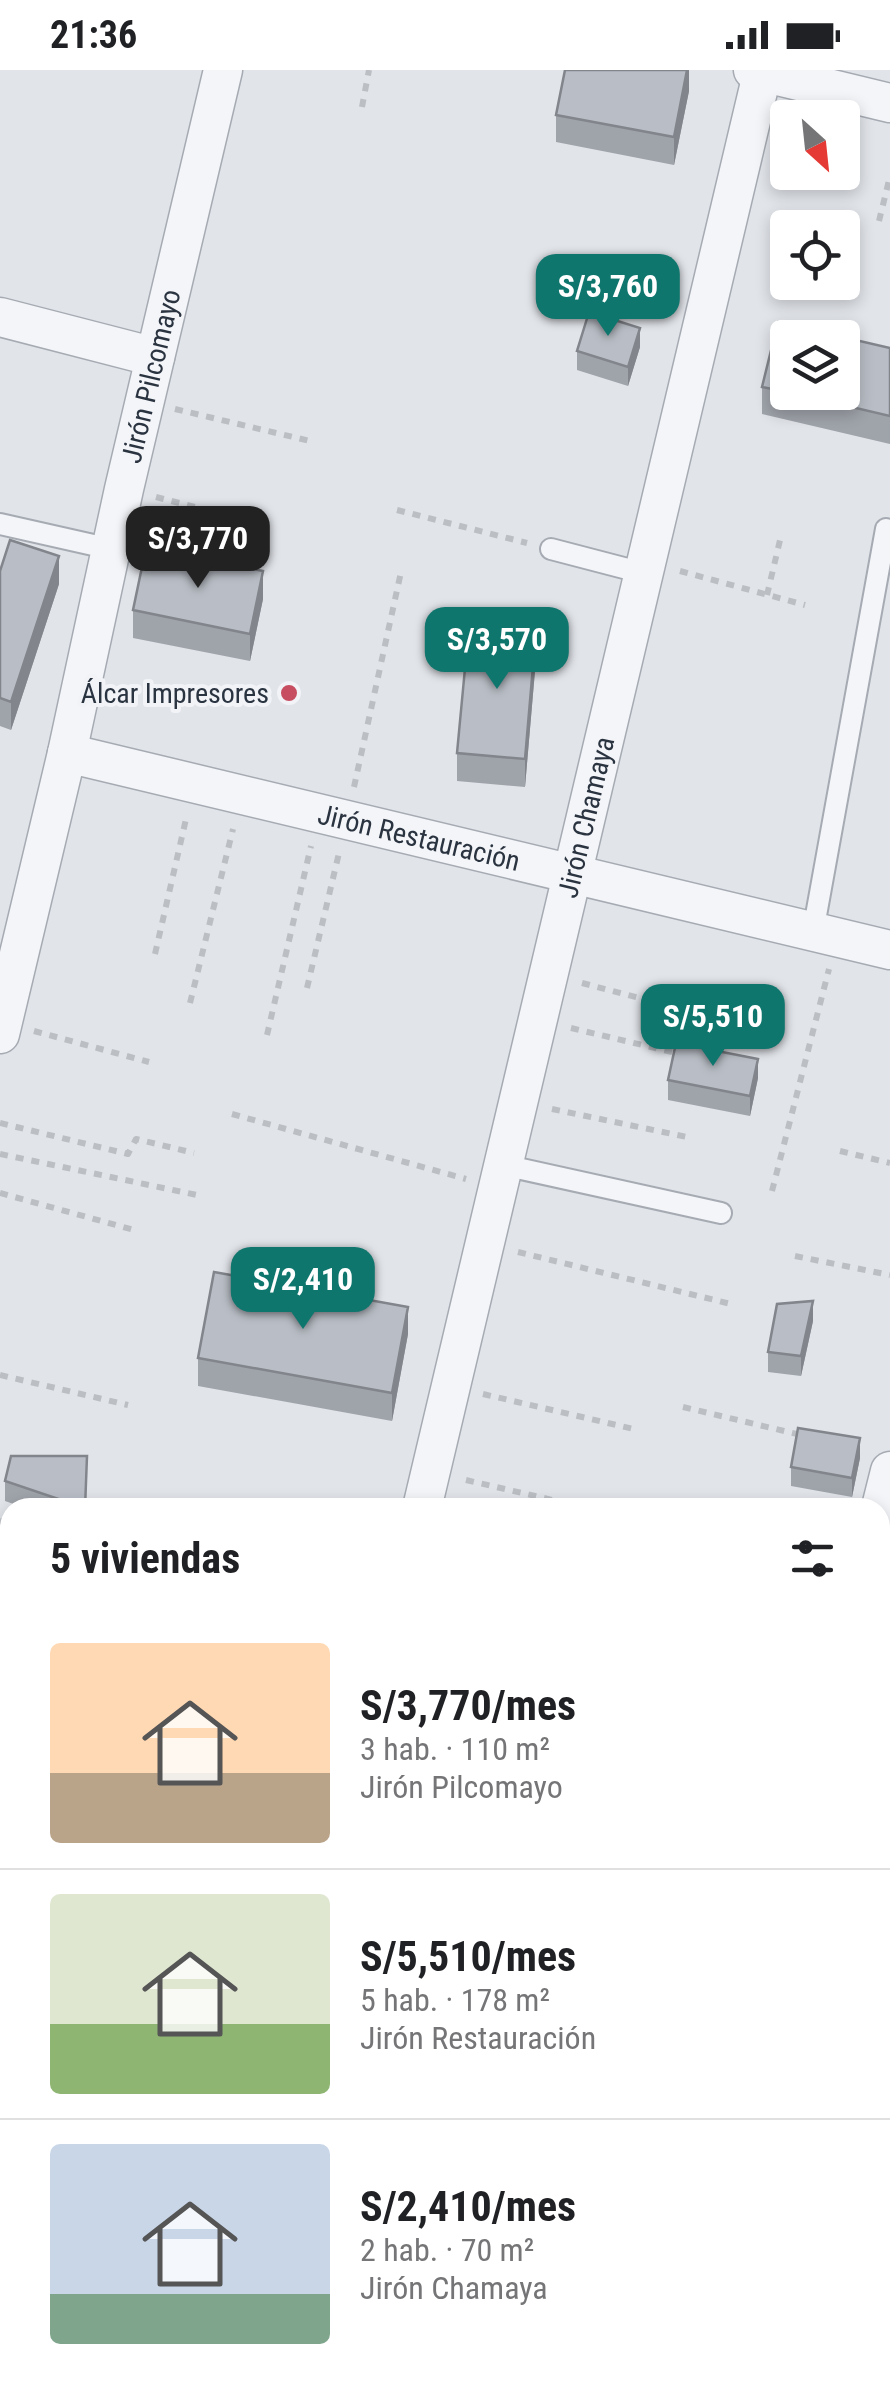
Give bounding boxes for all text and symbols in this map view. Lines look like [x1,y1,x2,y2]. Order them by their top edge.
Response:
text: 21:36 [50,13,137,57]
north arrow [770,100,860,190]
map controls [770,100,860,410]
button: locate [770,210,860,300]
pin: S/3,760 [516,254,700,339]
text: S/3,760 [558,267,658,305]
street label: Jirón Pilcomayo [115,286,188,466]
button: layers [770,320,860,410]
pin: S/3,770 [106,506,290,591]
text: S/3,770 [148,519,248,557]
pin: S/3,570 [405,607,589,692]
text: S/3,570 [447,620,547,658]
place label: Álcar Impresores [81,677,269,710]
marker: Álcar Impresores [278,682,300,704]
street label: Jirón Chamaya [551,734,621,901]
street label: Jirón Restauración [315,798,523,878]
pin: S/5,510 [621,984,805,1069]
text: S/5,510 [663,997,763,1035]
pin: S/2,410 [211,1247,395,1332]
text: S/2,410 [253,1260,353,1298]
icon: filters [785,1531,840,1586]
text: 5 viviendas [50,1534,240,1583]
text: S/3,770/mes [360,1681,576,1730]
icon: home [130,1683,250,1803]
text: 3 hab. · 110 m² [360,1730,550,1768]
text: Jirón Pilcomayo [360,1768,563,1806]
text: S/5,510/mes [360,1932,576,1981]
icon: home [130,1934,250,2054]
text: 5 hab. · 178 m² [360,1981,550,2019]
text: Jirón Restauración [360,2019,596,2057]
text: S/2,410/mes [360,2182,576,2231]
icon: home [130,2184,250,2304]
text: 2 hab. · 70 m² [360,2231,534,2269]
text: Jirón Chamaya [360,2269,548,2307]

